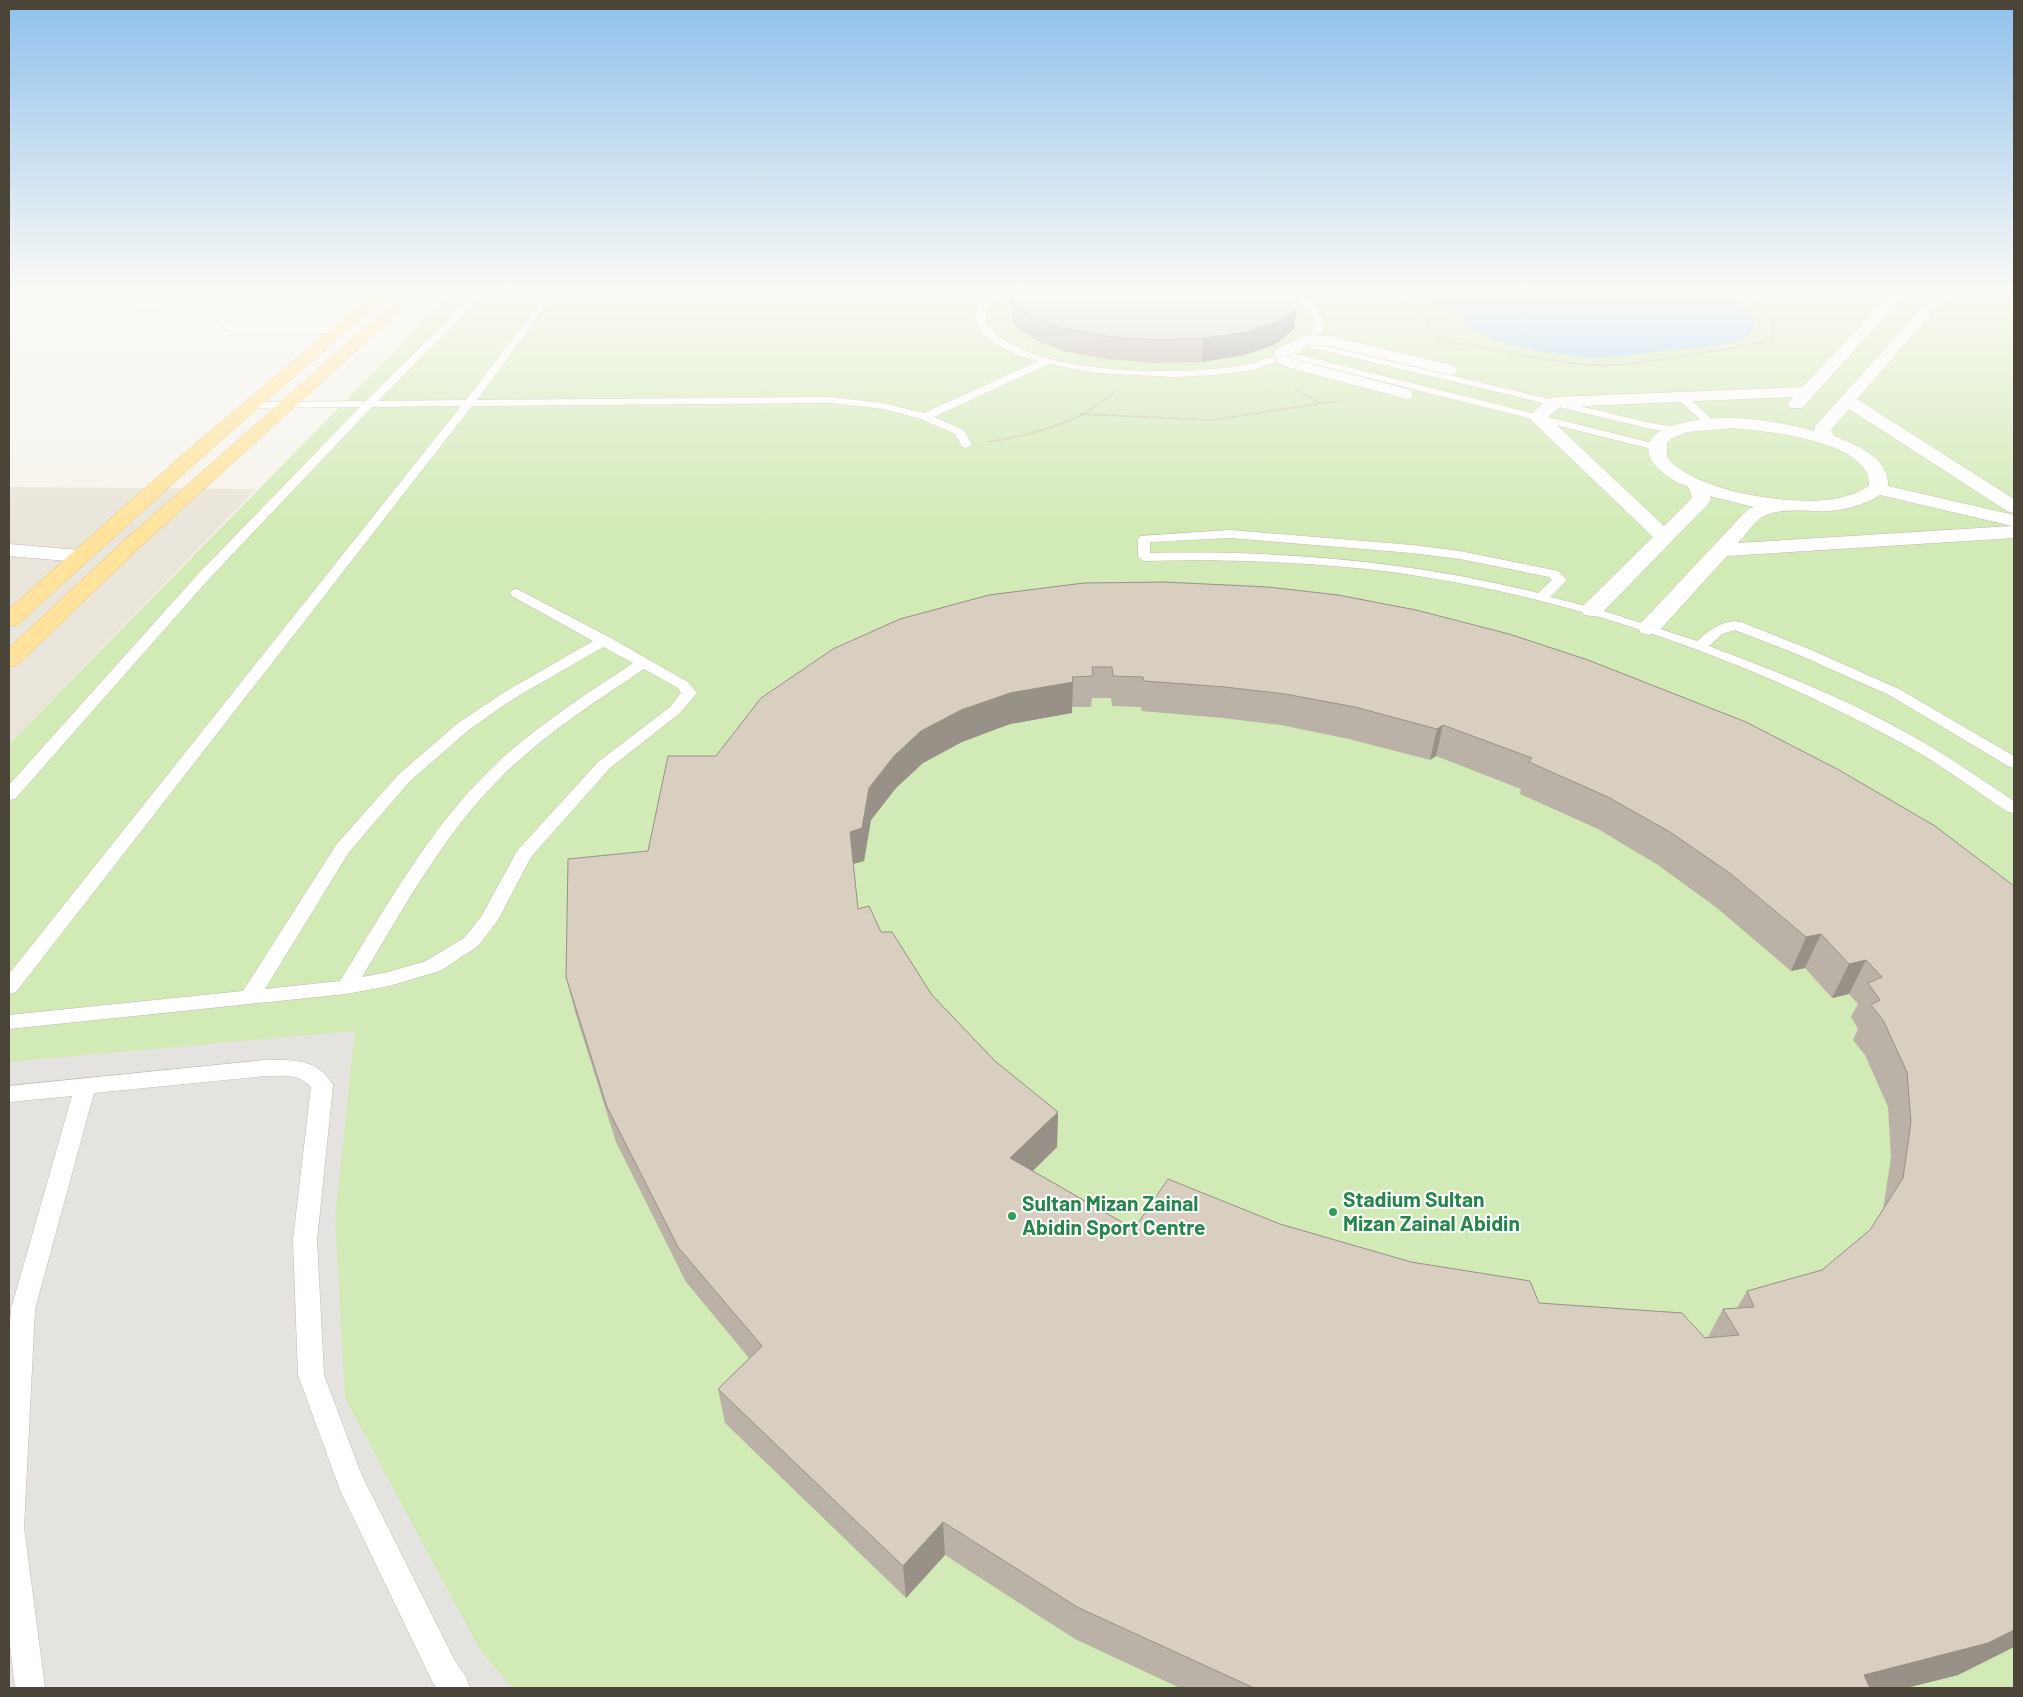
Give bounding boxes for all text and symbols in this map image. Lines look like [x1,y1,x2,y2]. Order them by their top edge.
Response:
place label: Stadium Sultan Mizan Zainal Abidin [1343,1186,1520,1235]
place label: Sultan Mizan Zainal Abidin Sport Centre [1022,1190,1206,1239]
marker: Stadium Sultan Mizan Zainal Abidin [1327,1206,1339,1218]
marker: Sultan Mizan Zainal Abidin Sport Centre [1006,1210,1018,1222]

